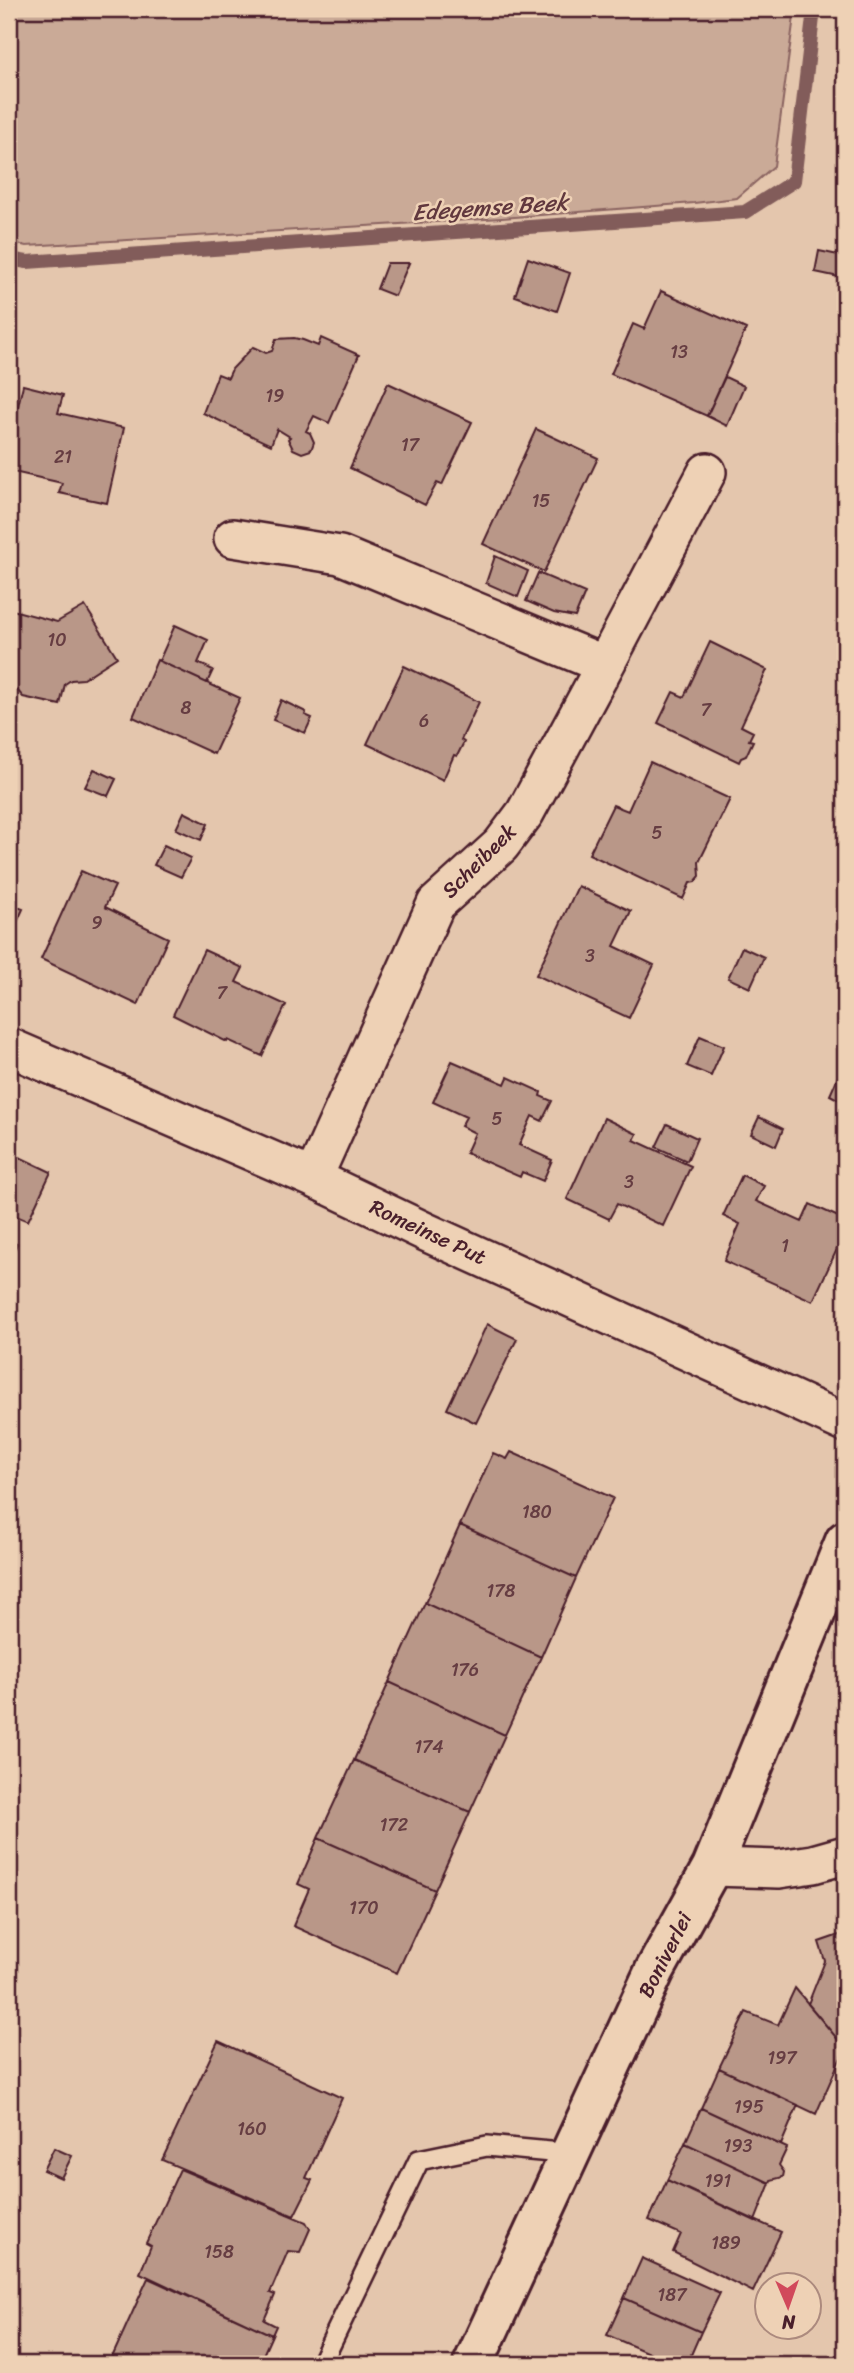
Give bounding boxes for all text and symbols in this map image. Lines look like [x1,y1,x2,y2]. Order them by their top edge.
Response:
water label: Edegemse Beek [411,181,572,233]
house number: 13 [670,336,688,368]
house number: 19 [266,380,284,412]
house number: 17 [401,429,421,461]
house number: 21 [54,441,72,473]
house number: 15 [532,485,550,517]
house number: 10 [47,624,67,656]
house number: 8 [181,692,192,724]
house number: 7 [701,694,713,726]
house number: 6 [419,705,429,737]
street label: Scheibeek [432,814,526,908]
house number: 5 [652,817,663,849]
house number: 9 [91,907,103,939]
house number: 3 [585,940,595,972]
house number: 7 [217,977,229,1009]
house number: 5 [492,1103,503,1135]
house number: 3 [624,1166,634,1198]
street label: Romeinse Put [363,1188,493,1276]
house number: 1 [781,1230,789,1262]
house number: 180 [522,1496,552,1528]
house number: 178 [487,1575,516,1607]
house number: 176 [451,1654,479,1686]
house number: 174 [414,1731,444,1763]
house number: 172 [380,1809,408,1841]
house number: 170 [349,1892,379,1924]
street label: Boniverlei [627,1904,703,2005]
house number: 197 [767,2042,798,2074]
house number: 195 [734,2091,764,2123]
house number: 160 [237,2113,267,2145]
house number: 193 [724,2130,752,2162]
house number: 191 [705,2165,732,2197]
house number: 189 [711,2227,741,2259]
house number: 158 [204,2236,234,2268]
north arrow [752,2272,822,2342]
house number: 187 [658,2279,688,2311]
text: N [781,2306,797,2339]

